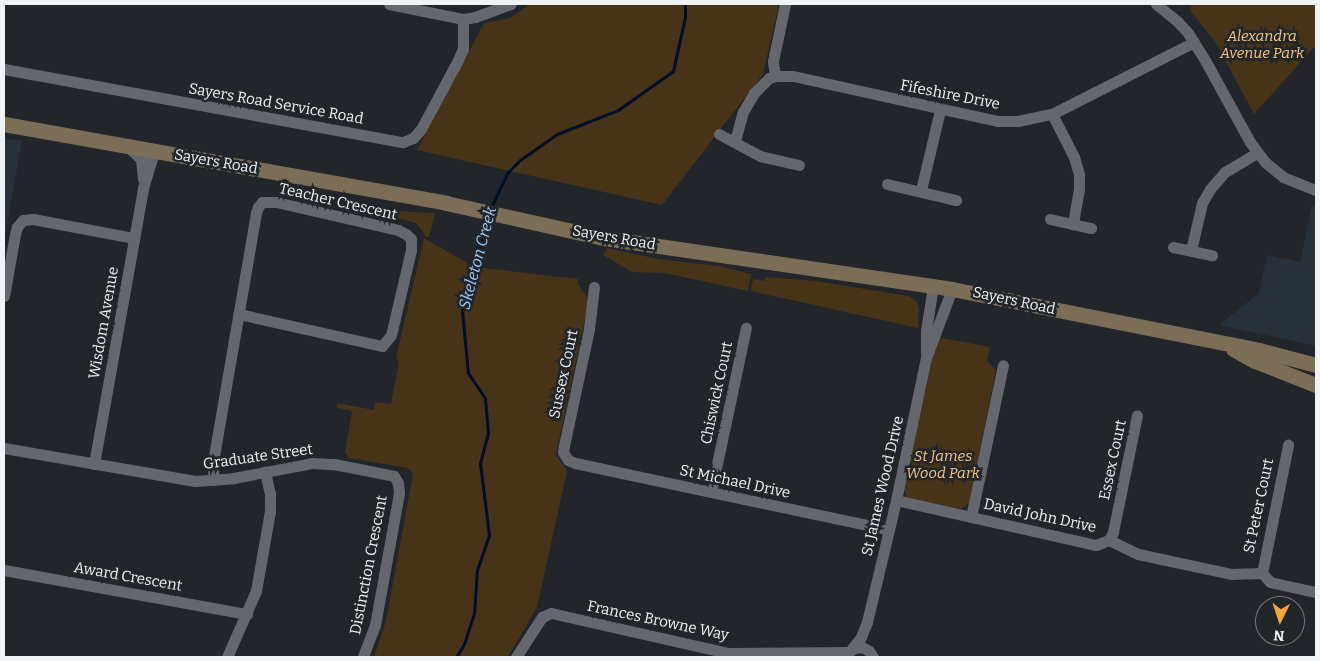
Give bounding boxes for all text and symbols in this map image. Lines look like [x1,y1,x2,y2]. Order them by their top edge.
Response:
park label: Alexandra Avenue Park [1220,27,1304,62]
street label: Fifeshire Drive [899,76,1001,114]
street label: Sayers Road Service Road [187,80,365,128]
street label: Sayers Road [173,146,259,178]
street label: Teacher Crescent [277,180,399,224]
water label: Skeleton Creek [455,205,501,311]
street label: Sayers Road [571,222,657,254]
street label: Wisdom Avenue [85,265,123,381]
street label: Sayers Road [971,283,1057,319]
street label: Sussex Court [546,328,582,420]
street label: Chiswick Court [697,340,737,446]
street label: St James Wood Drive [858,414,908,558]
street label: Essex Court [1096,418,1130,502]
street label: Graduate Street [202,440,314,474]
park label: St James Wood Park [906,447,980,482]
street label: St Peter Court [1240,457,1278,555]
street label: St Michael Drive [678,462,792,502]
street label: Distinction Crescent [347,494,391,636]
street label: David John Drive [982,495,1098,537]
street label: Award Crescent [73,559,183,595]
north arrow [1255,596,1305,646]
street label: Frances Browne Way [586,597,730,645]
text: N [1273,627,1285,644]

